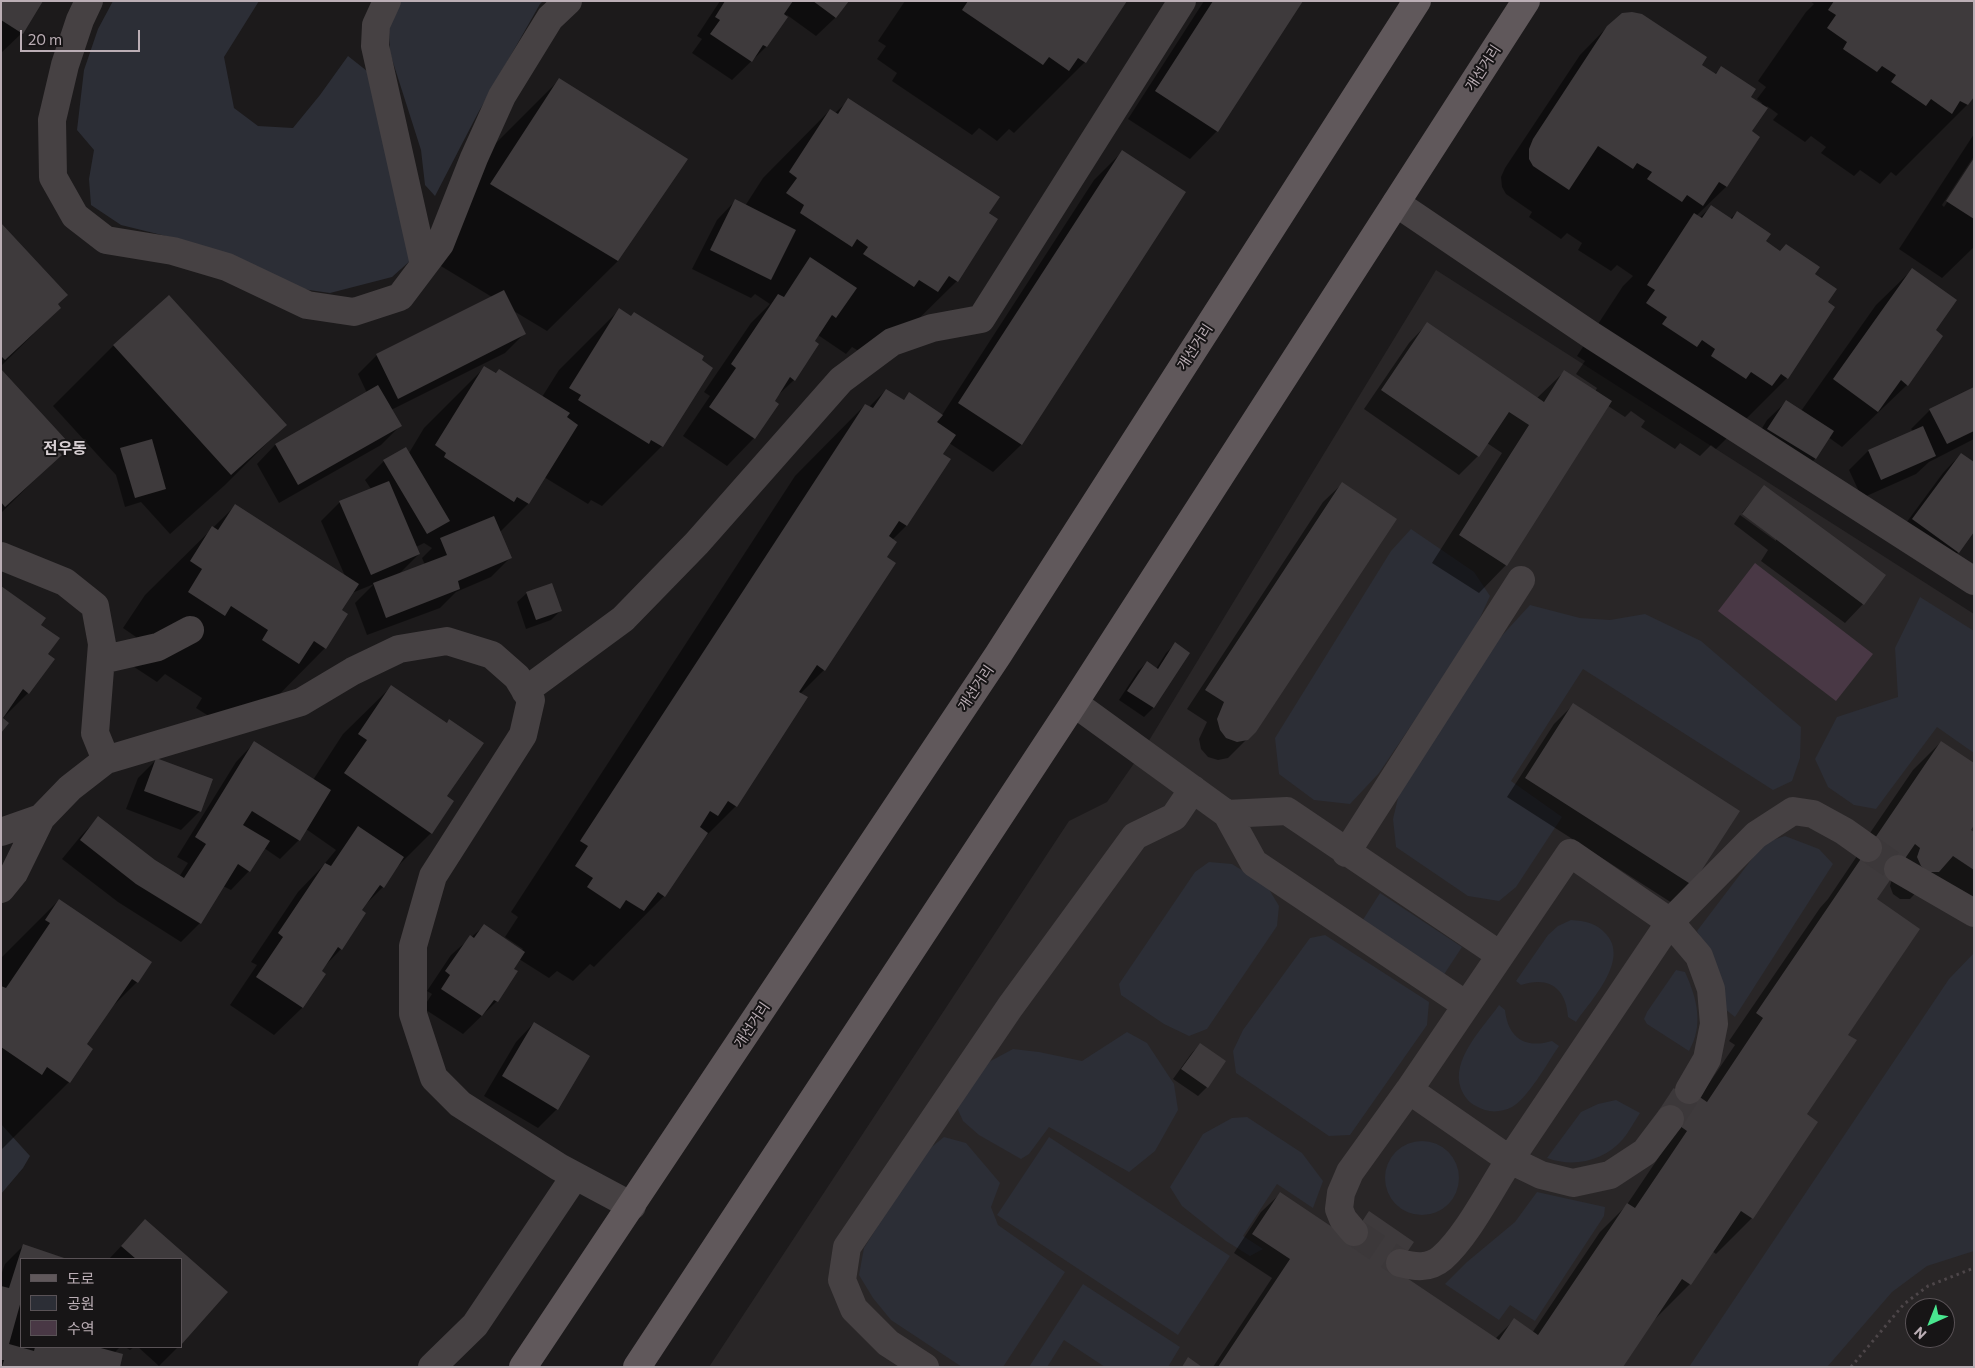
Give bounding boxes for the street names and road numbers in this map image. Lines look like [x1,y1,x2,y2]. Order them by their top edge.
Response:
street label: 개선거리 [1462,42,1504,94]
street label: 개선거리 [1174,321,1216,373]
street label: 개선거리 [955,662,997,714]
street label: 개선거리 [731,999,773,1051]

